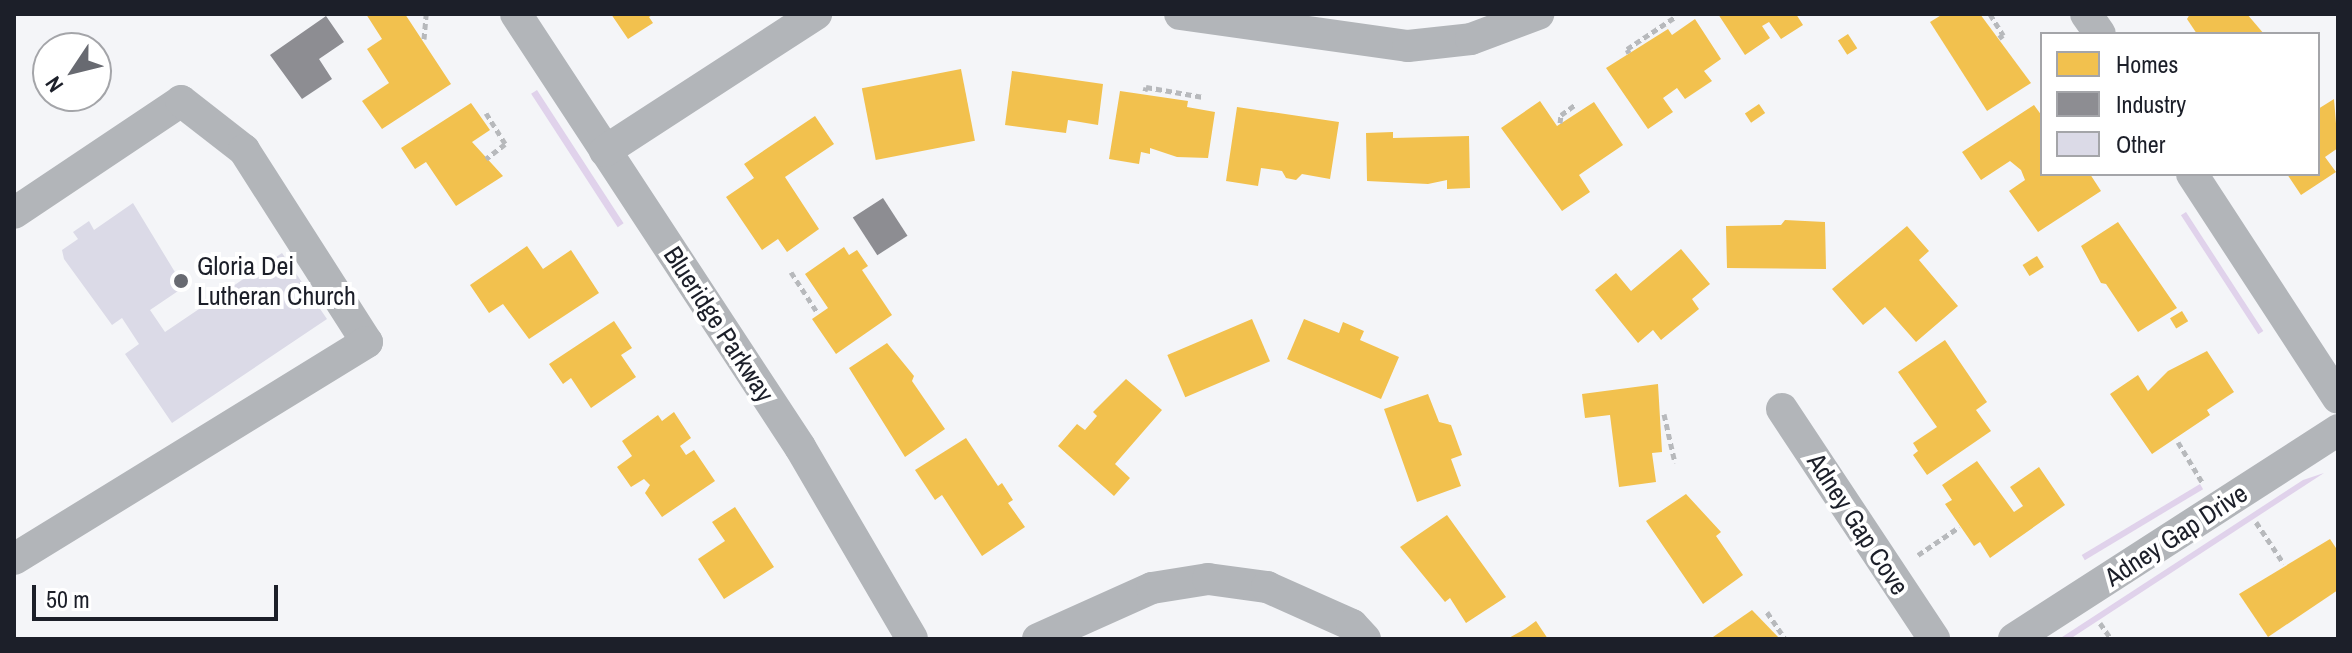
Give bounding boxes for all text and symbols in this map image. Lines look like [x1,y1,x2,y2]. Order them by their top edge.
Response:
north arrow [32,32,112,112]
legend [2040,32,2320,176]
text: Homes [2116,48,2178,80]
text: N [38,71,70,99]
text: Industry [2116,88,2186,120]
text: Other [2116,128,2165,160]
street label: Blueridge Parkway [657,240,781,408]
place label: Gloria Dei Lutheran Church [197,250,356,312]
marker: Gloria Dei Lutheran Church [172,272,190,290]
street label: Adney Gap Cove [1801,447,1915,601]
street label: Adney Gap Drive [2099,477,2253,593]
scale bar [36,569,282,619]
text: 50 m [46,583,90,615]

